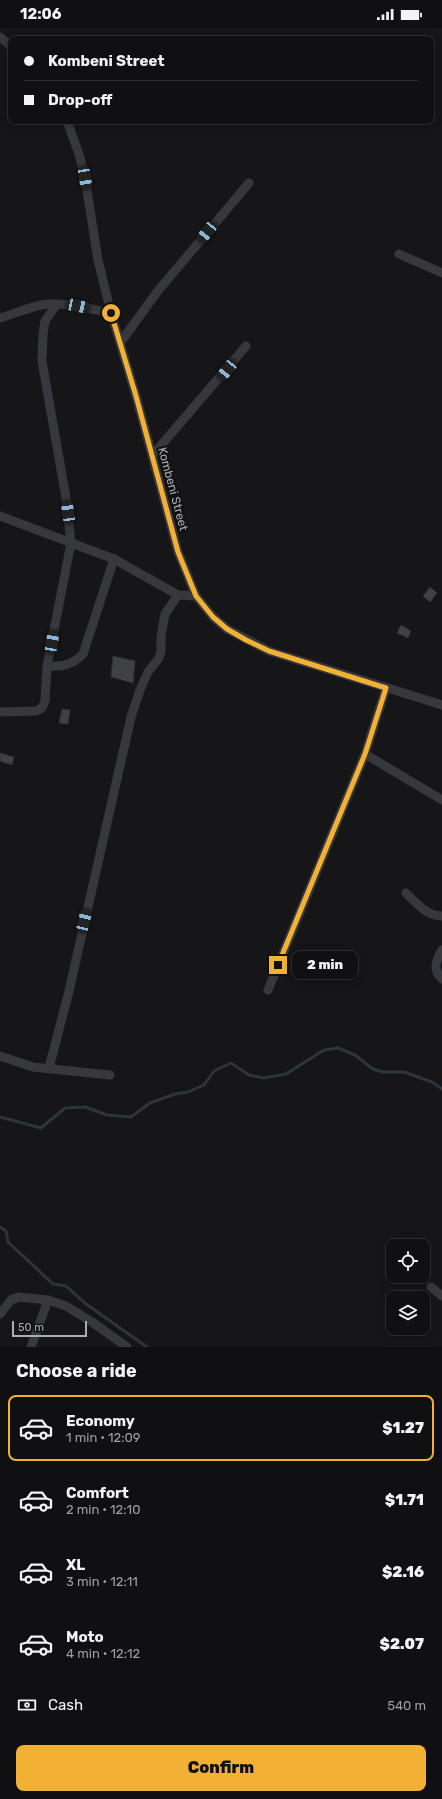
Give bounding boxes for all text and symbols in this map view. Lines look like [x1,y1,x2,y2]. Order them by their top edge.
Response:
text: 12:06 [20,5,62,23]
text: Kombeni Street [48,52,164,70]
text: Drop-off [48,91,112,109]
car [77,165,93,191]
car [195,219,219,245]
car [65,298,91,314]
route start [102,304,120,322]
car [215,357,239,383]
street label: Kombeni Street [155,446,191,533]
car [60,499,76,525]
car [44,629,60,655]
car [75,908,93,934]
callout: 2 min [292,951,358,979]
route end [269,956,287,974]
text: 2 min [307,957,343,972]
map controls [386,1239,430,1335]
button: locate [386,1239,430,1283]
button: layers [386,1291,430,1335]
scale bar [12,1319,87,1338]
text: 50 m [18,1321,44,1334]
text: Choose a ride [16,1360,137,1382]
icon: car [18,1410,54,1446]
text: Economy [66,1412,135,1430]
text: $1.27 [382,1419,424,1437]
text: 1 min · 12:09 [66,1430,140,1445]
icon: car [18,1482,54,1518]
text: Comfort [66,1484,129,1502]
text: $1.71 [385,1491,424,1509]
text: 2 min · 12:10 [66,1502,140,1517]
icon: car [18,1554,54,1590]
text: XL [66,1556,85,1574]
text: $2.16 [382,1563,424,1581]
text: 3 min · 12:11 [66,1574,138,1589]
icon: car [18,1626,54,1662]
text: Moto [66,1628,104,1646]
text: $2.07 [380,1635,424,1653]
text: 4 min · 12:12 [66,1646,140,1661]
icon: cash [16,1694,38,1716]
text: Cash [48,1696,83,1714]
text: 540 m [387,1698,426,1713]
button: Confirm [16,1745,426,1791]

